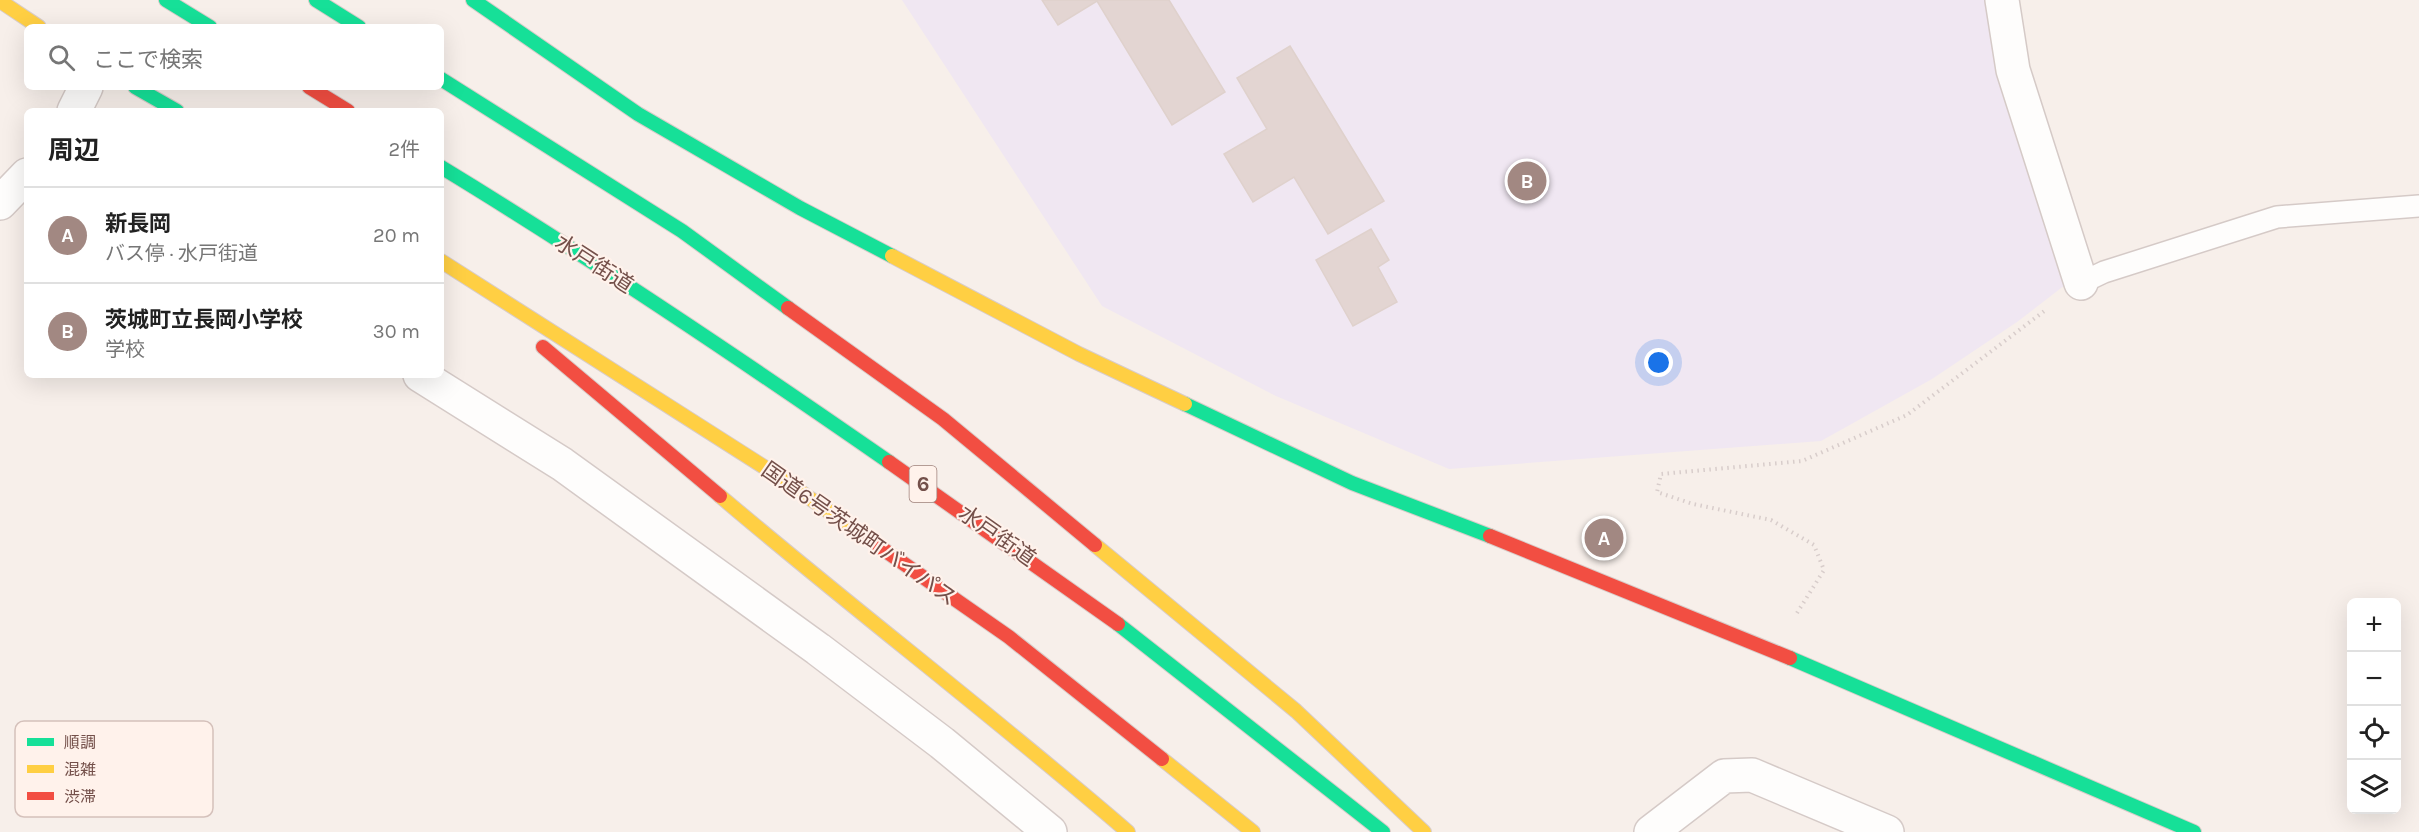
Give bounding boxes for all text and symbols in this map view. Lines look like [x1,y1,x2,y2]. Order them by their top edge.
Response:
search box [24,24,444,90]
icon: search [45,41,78,74]
text: ここで検索 [93,47,203,73]
text: 周辺 [48,135,100,166]
text: 2件 [388,138,420,161]
pin: B [1508,158,1546,204]
text: 新長岡 [105,211,171,237]
text: A [61,224,74,247]
text: 20 m [373,224,420,247]
street label: 水戸街道 [550,229,638,299]
text: バス停 · 水戸街道 [105,242,258,265]
text: 茨城町立長岡小学校 [105,307,303,333]
text: B [61,320,74,343]
text: 30 m [373,320,420,343]
text: 学校 [105,338,145,361]
your location [1644,348,1673,377]
street label: 国道6号茨城町バイパス [756,457,962,611]
road number: 6 [910,466,936,502]
street label: 水戸街道 [953,500,1041,572]
pin: A [1584,516,1624,560]
map controls [2347,598,2401,814]
button: + [2347,598,2401,652]
button: − [2347,652,2401,706]
button: locate [2347,706,2401,760]
legend [15,721,213,817]
text: 順調 [64,733,96,752]
text: 混雑 [64,760,96,779]
button: layers [2347,760,2401,814]
text: 渋滞 [64,787,96,806]

